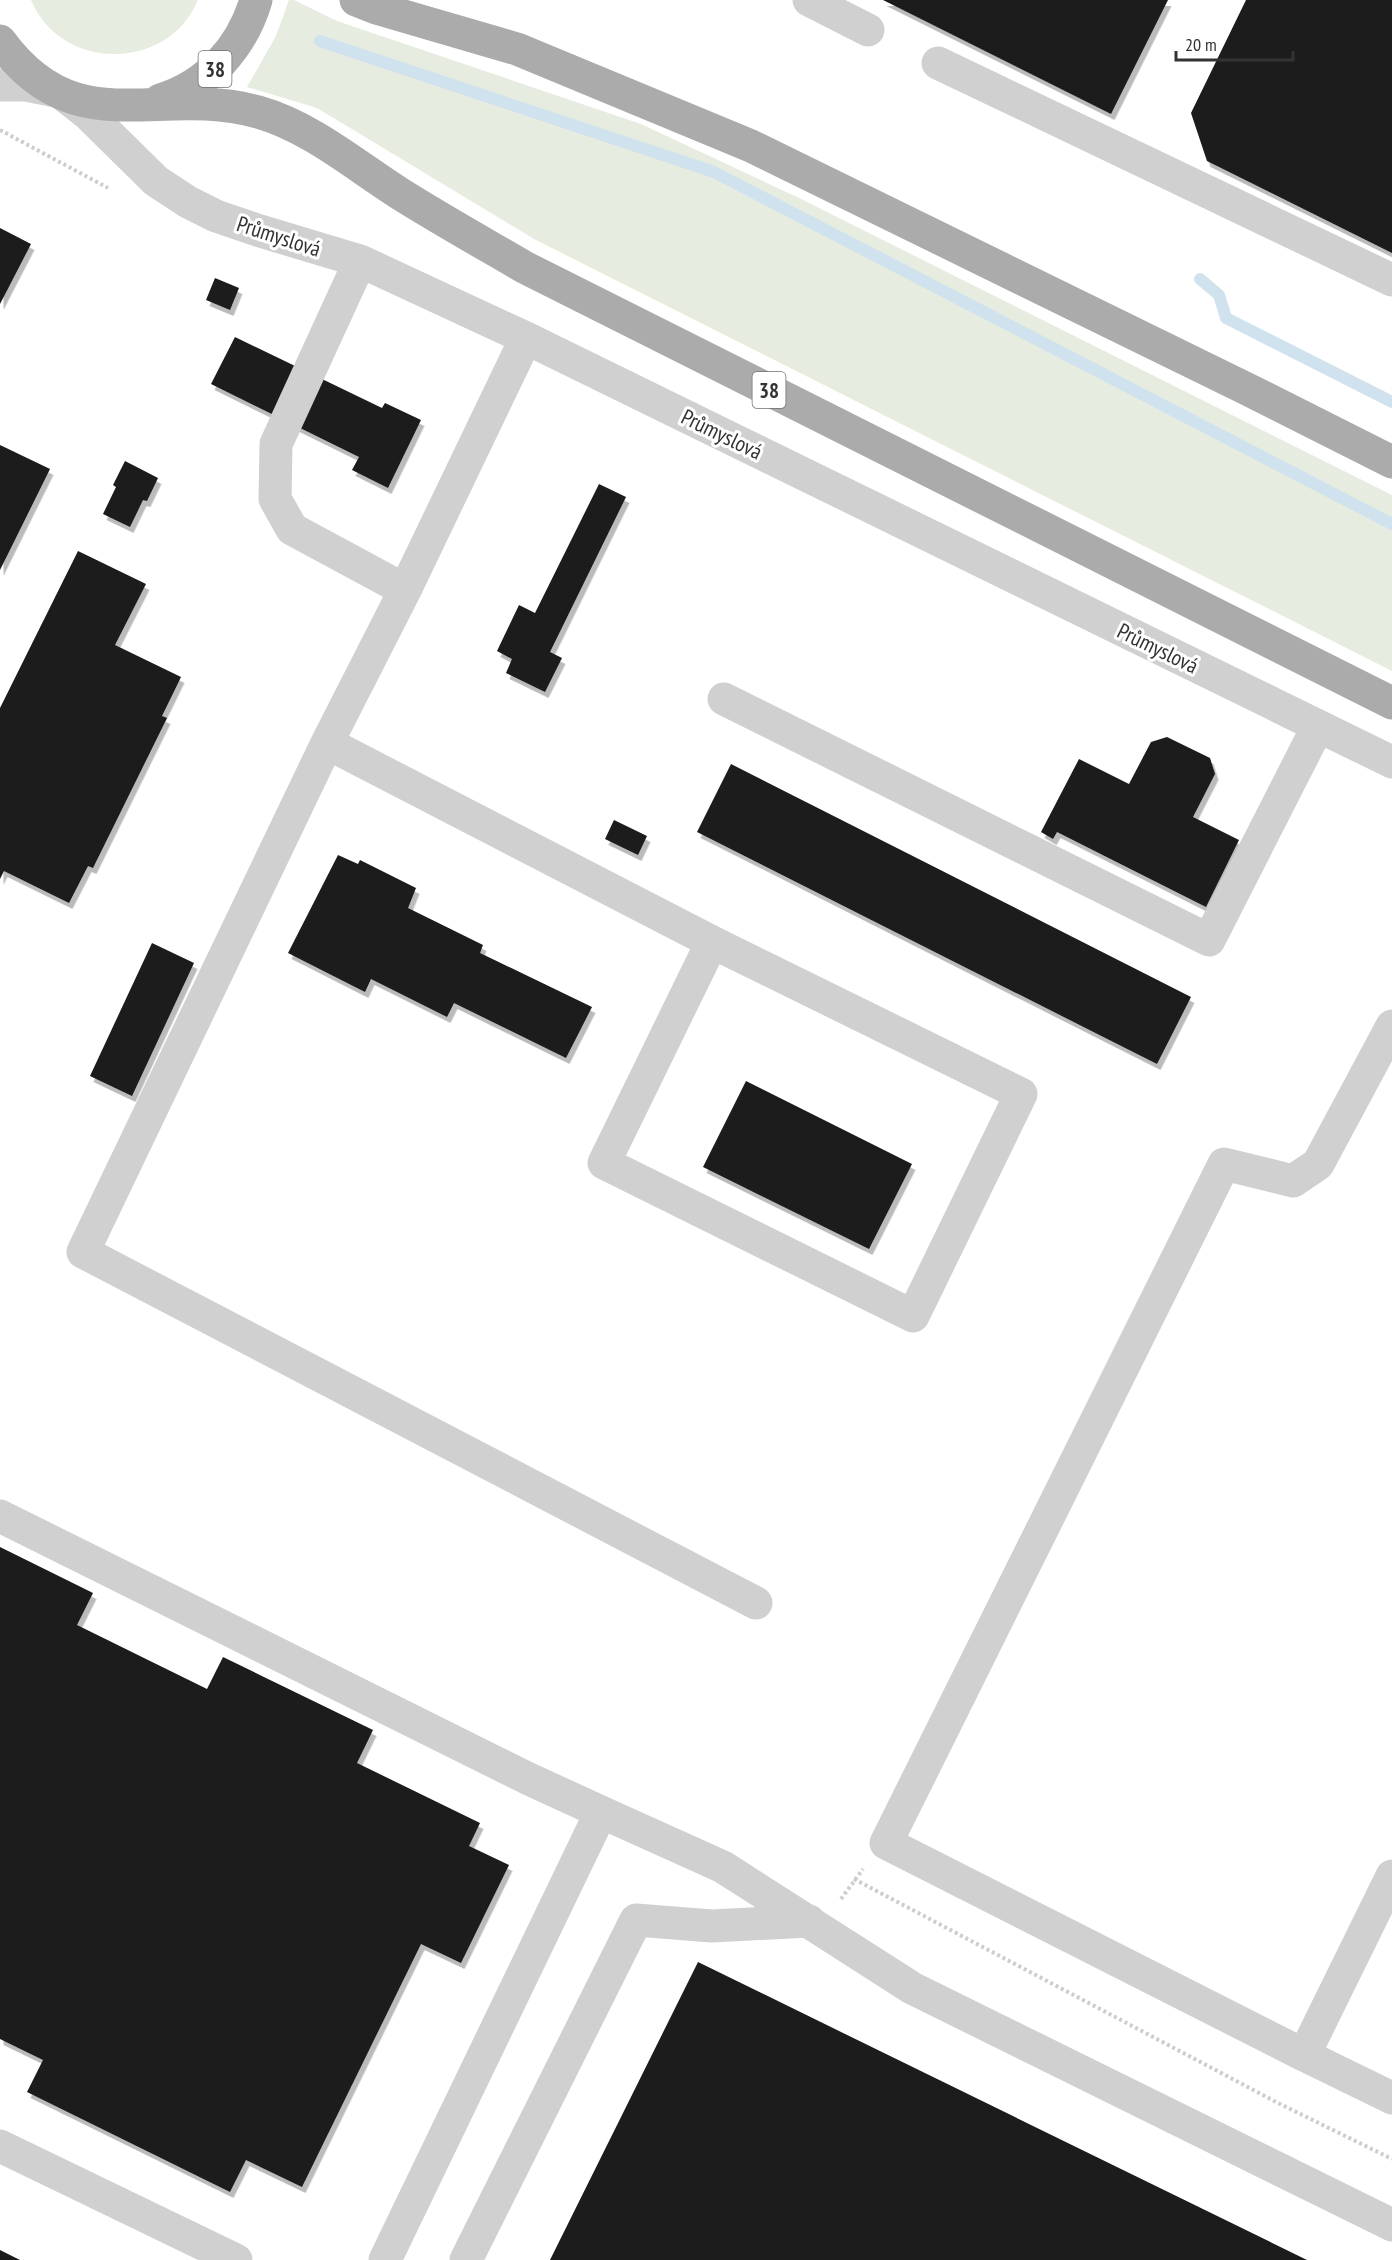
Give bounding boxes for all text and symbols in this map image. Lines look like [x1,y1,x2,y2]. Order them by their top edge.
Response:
scale bar [1176,24,1293,62]
text: 20 m [1185,33,1217,56]
road number: 38 [198,51,232,87]
street label: Průmyslová [233,209,325,263]
road number: 38 [752,372,786,408]
street label: Průmyslová [677,402,767,466]
street label: Průmyslová [1113,616,1203,680]

